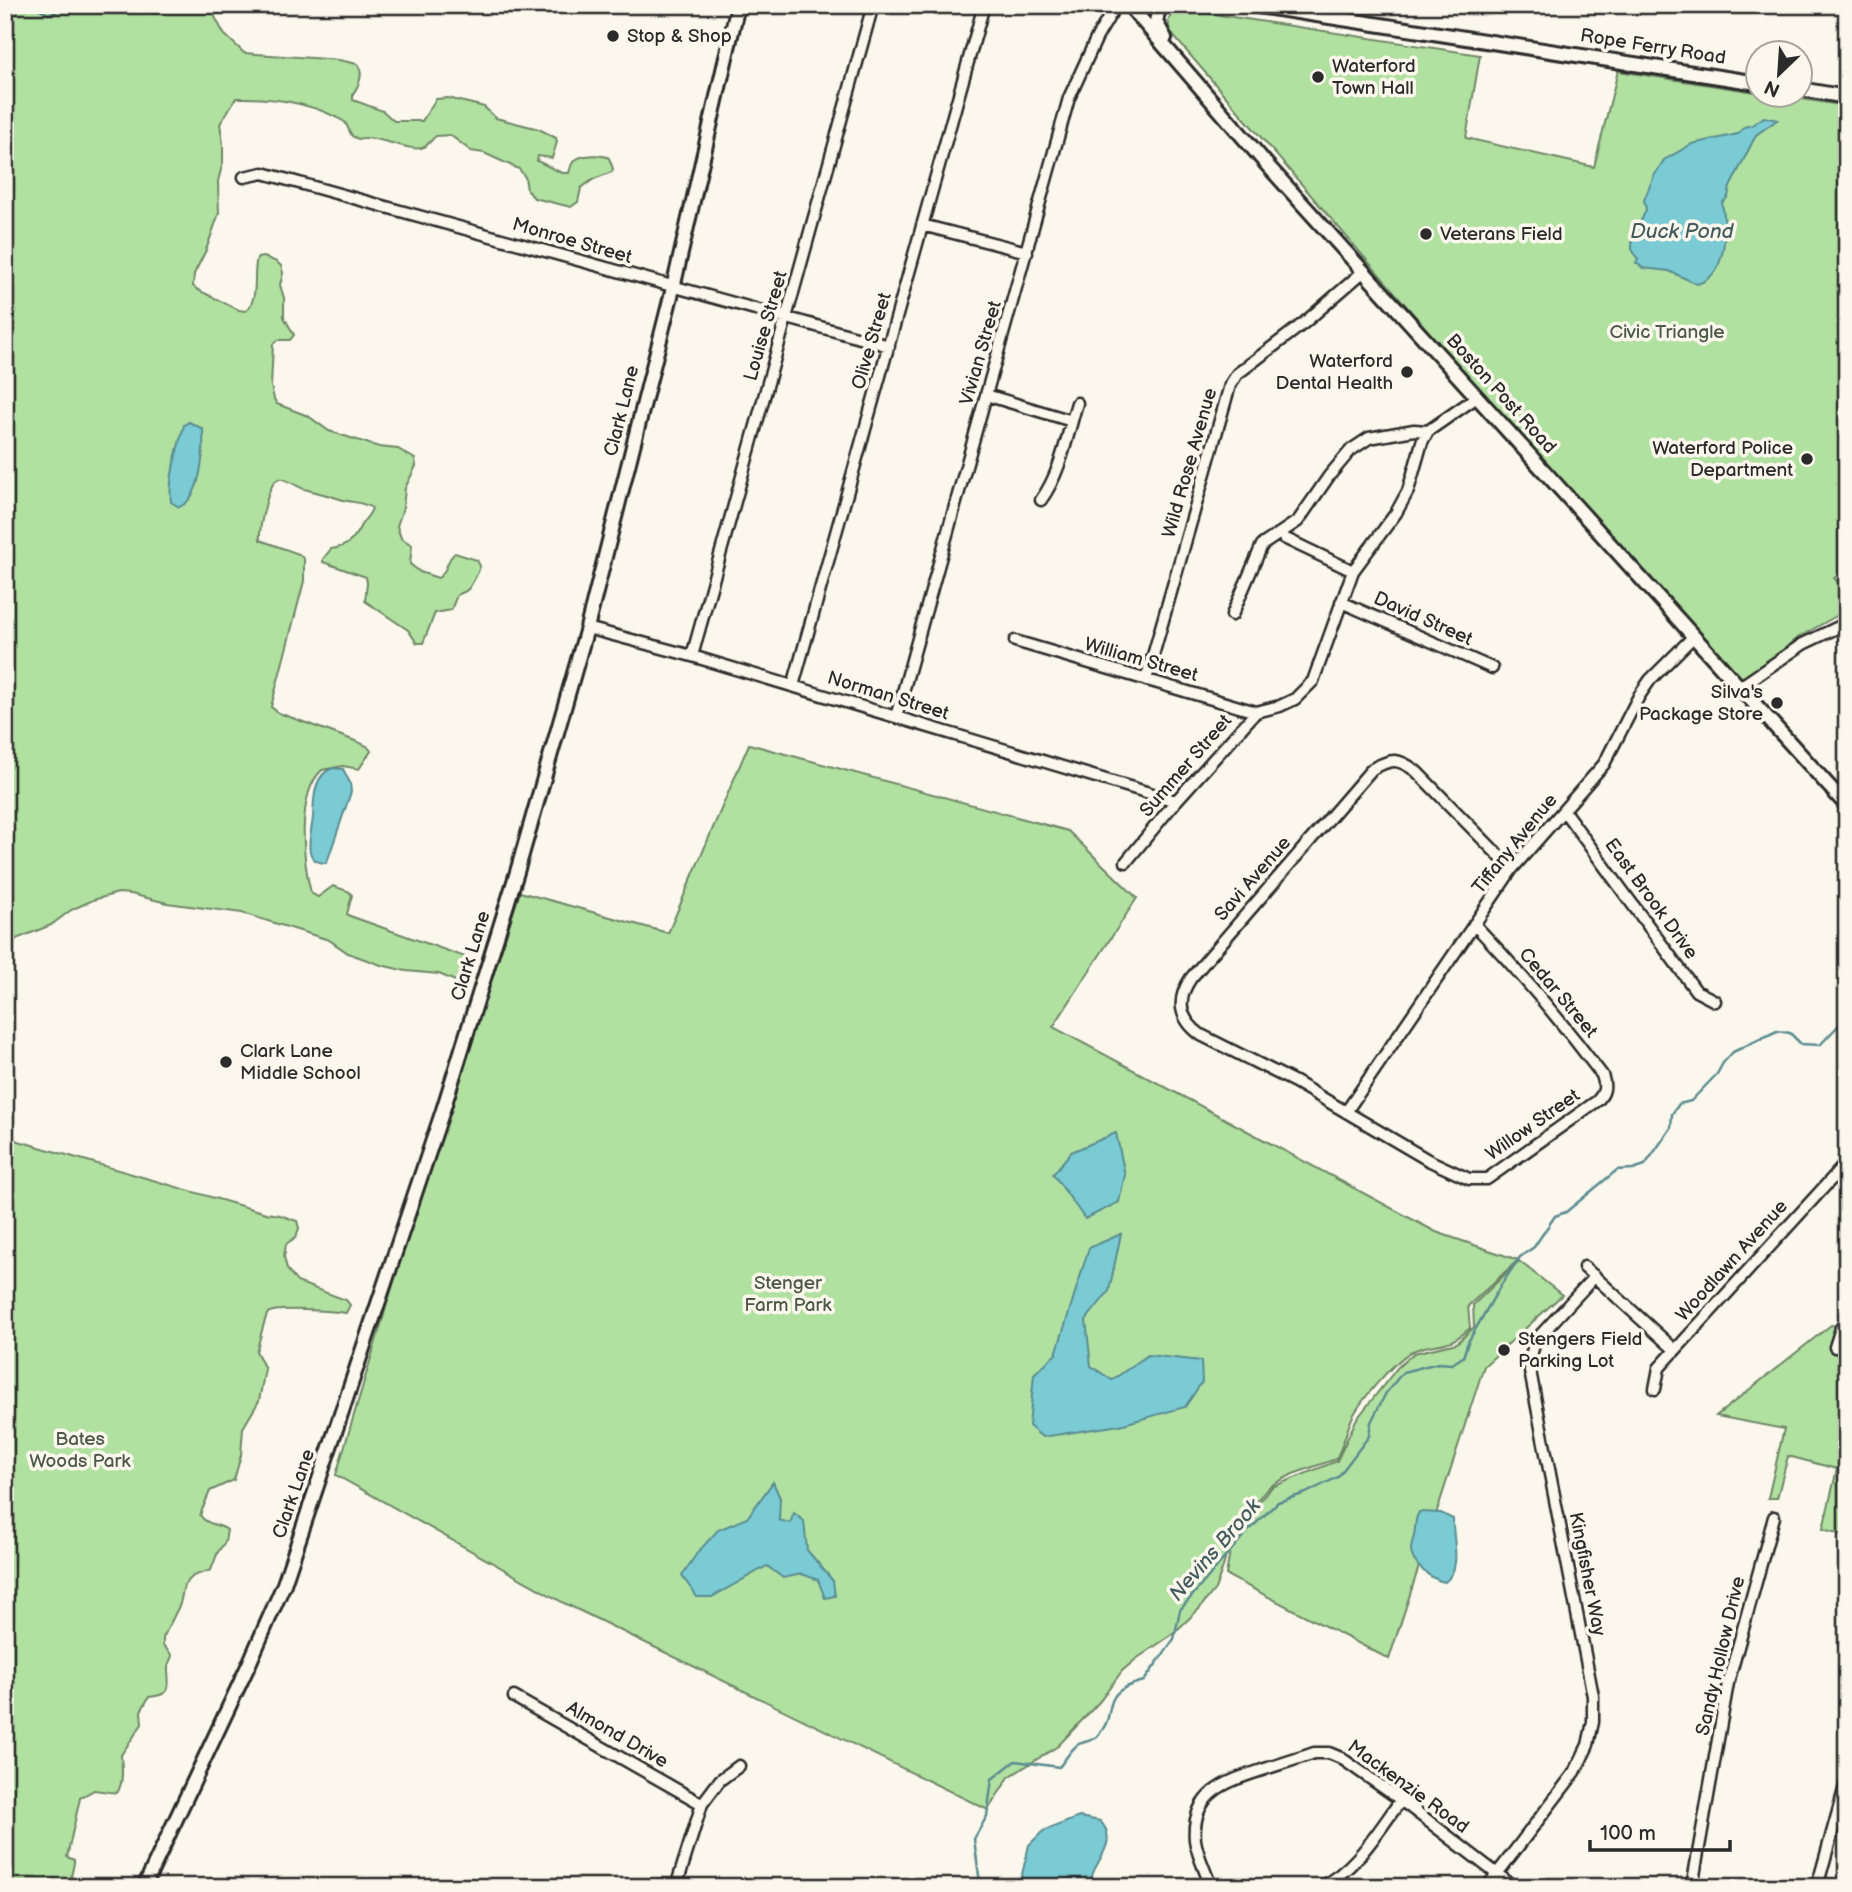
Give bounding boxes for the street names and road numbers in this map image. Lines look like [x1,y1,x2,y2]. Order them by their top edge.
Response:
street label: Rope Ferry Road [1579,24,1727,70]
street label: Monroe Street [510,213,635,269]
street label: Louise Street [739,268,793,384]
street label: Olive Street [847,290,897,392]
street label: Vivian Street [955,298,1007,408]
street label: Boston Post Road [1441,329,1561,459]
street label: Clark Lane [600,363,644,459]
street label: Wild Rose Avenue [1158,385,1222,541]
street label: David Street [1370,587,1476,651]
street label: William Street [1082,633,1201,687]
street label: Norman Street [824,667,952,725]
street label: Summer Street [1135,710,1237,822]
street label: Tiffany Avenue [1468,789,1562,899]
street label: Savi Avenue [1210,832,1296,926]
street label: East Brook Drive [1599,834,1703,964]
street label: Clark Lane [446,908,496,1004]
street label: Cedar Street [1514,943,1602,1043]
street label: Willow Street [1482,1084,1585,1166]
street label: Woodlawn Avenue [1671,1195,1793,1327]
street label: Clark Lane [268,1446,320,1542]
street label: Kingfisher Way [1564,1510,1610,1638]
street label: Sandy Hollow Drive [1692,1574,1750,1738]
street label: Almond Drive [562,1697,672,1773]
street label: Mackenzie Road [1343,1735,1473,1839]

